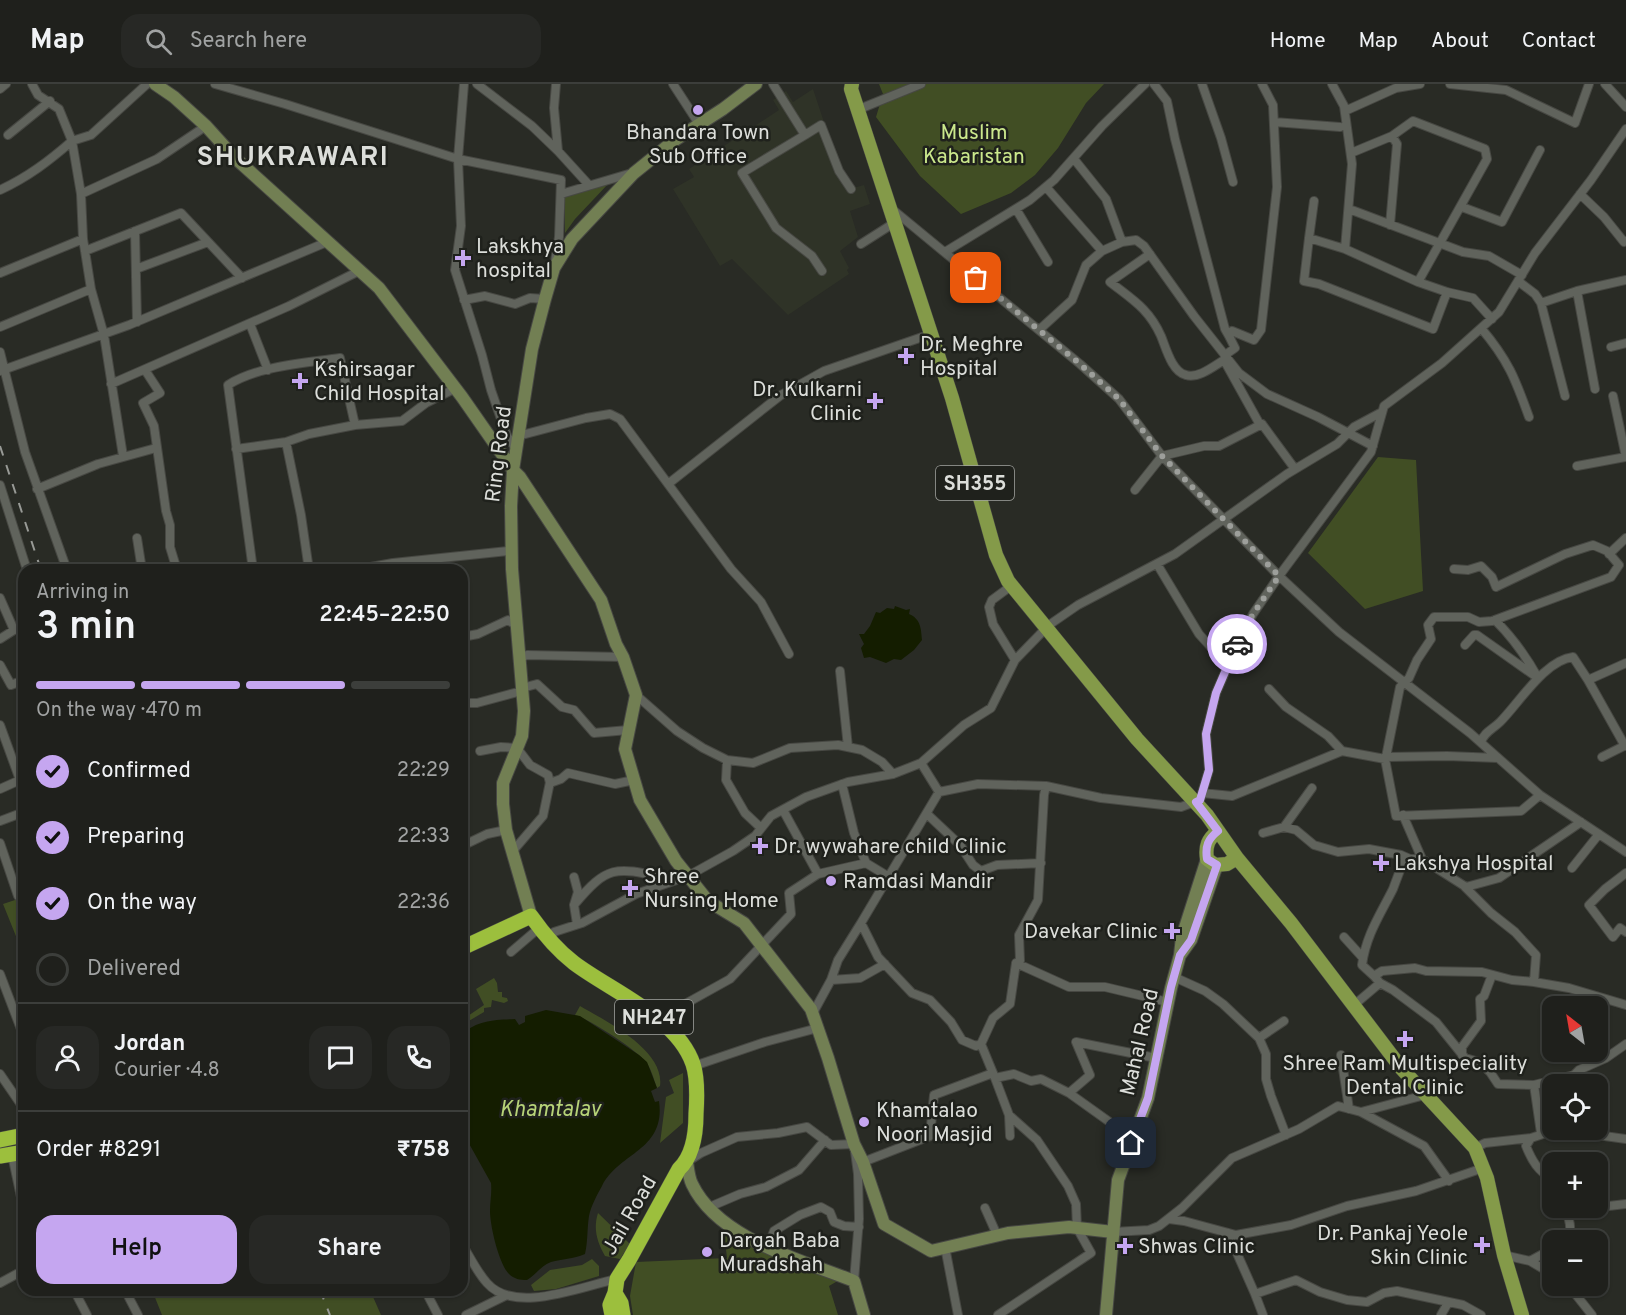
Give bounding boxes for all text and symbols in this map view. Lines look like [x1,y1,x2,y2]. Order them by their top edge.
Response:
search box [121,14,541,68]
text: Map [30,23,85,59]
icon: search [142,25,175,58]
text: Search here [190,28,307,55]
text: Home [1270,28,1326,55]
text: Map [1359,28,1398,55]
text: About [1431,28,1489,55]
text: Contact [1522,28,1596,55]
marker: Bhandara Town Sub Office [691,103,705,117]
place label: Bhandara Town Sub Office [626,120,770,171]
park label: Muslim Kabaristan [923,120,1025,171]
district label: SHUKRAWARI [197,141,389,175]
place label: Lakskhya hospital [476,234,564,285]
marker: Lakskhya hospital [454,249,472,267]
pin [950,252,1001,303]
icon: bag [959,261,992,294]
place label: Dr. Meghre Hospital [920,332,1023,383]
marker: Dr. Meghre Hospital [897,347,915,365]
place label: Kshirsagar Child Hospital [314,357,445,408]
marker: Kshirsagar Child Hospital [291,372,309,390]
place label: Dr. Kulkarni Clinic [752,377,862,428]
marker: Dr. Kulkarni Clinic [866,392,884,410]
street label: Ring Road [480,404,519,504]
road number: SH355 [936,466,1014,500]
text: Arriving in [36,580,129,606]
text: 22:45–22:50 [319,602,450,629]
text: 3 min [36,604,136,653]
courier [1207,614,1267,674]
icon: car [1221,628,1254,661]
text: On the way · 470 m [36,698,202,724]
icon: check [36,755,69,788]
text: Confirmed [87,758,191,785]
text: 22:29 [397,758,450,784]
icon: check [36,821,69,854]
text: Preparing [87,824,185,851]
text: 22:33 [397,824,450,850]
place label: Dr. wywahare child Clinic [774,834,1007,861]
marker: Dr. wywahare child Clinic [751,837,769,855]
place label: Lakshya Hospital [1394,851,1553,878]
marker: Lakshya Hospital [1372,854,1390,872]
place label: Shree Nursing Home [644,864,779,915]
place label: Ramdasi Mandir [843,869,994,896]
marker: Ramdasi Mandir [824,874,838,888]
marker: Shree Nursing Home [621,879,639,897]
icon: check [36,887,69,920]
text: On the way [87,890,197,917]
text: 22:36 [397,890,450,916]
place label: Davekar Clinic [1024,919,1158,946]
marker: Davekar Clinic [1163,922,1181,940]
text: Delivered [87,956,181,983]
street label: Mahal Road [1115,986,1166,1099]
north arrow [1542,996,1608,1062]
map controls [1542,996,1608,1296]
road number: NH247 [615,1000,693,1034]
button: person [36,1026,99,1089]
button: chat [309,1026,372,1089]
button: phone [387,1026,450,1089]
marker: Shree Ram Multispeciality Dental Clinic [1396,1030,1414,1048]
text: Jordan [114,1031,185,1058]
place label: Shree Ram Multispeciality Dental Clinic [1282,1051,1528,1102]
text: Courier · 4.8 [114,1058,220,1084]
button: locate [1542,1074,1608,1140]
water label: Khamtalav [499,1097,603,1124]
place label: Khamtalao Noori Masjid [876,1098,993,1149]
marker: Khamtalao Noori Masjid [857,1115,871,1129]
pin [1105,1117,1156,1168]
icon: home [1114,1126,1147,1159]
text: Order #8291 [36,1137,161,1164]
text: ₹758 [396,1137,450,1164]
button: + [1542,1152,1608,1218]
street label: Jail Road [597,1171,664,1260]
button: Help [36,1215,237,1284]
button: Share [249,1215,450,1284]
place label: Dr. Pankaj Yeole Skin Clinic [1317,1221,1468,1272]
place label: Dargah Baba Muradshah [719,1228,840,1279]
button: − [1542,1230,1608,1296]
place label: Shwas Clinic [1138,1234,1255,1261]
marker: Dr. Pankaj Yeole Skin Clinic [1473,1236,1491,1254]
marker: Shwas Clinic [1116,1237,1134,1255]
marker: Dargah Baba Muradshah [700,1245,714,1259]

